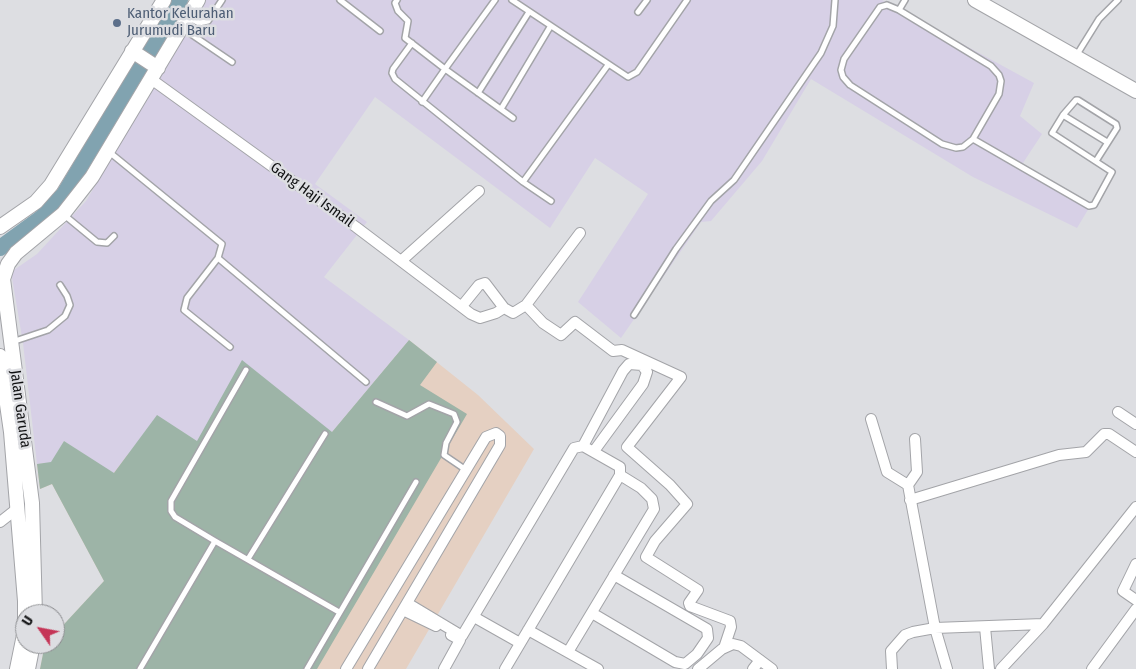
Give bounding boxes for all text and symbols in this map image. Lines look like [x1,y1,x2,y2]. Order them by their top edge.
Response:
place label: Kantor Kelurahan Jurumudi Baru [127,5,234,40]
marker: Kantor Kelurahan Jurumudi Baru [111,17,123,29]
street label: Gang Haji Ismail [267,159,357,231]
street label: Jalan Garuda [6,369,34,449]
north arrow [15,604,65,654]
text: U [18,613,37,629]

